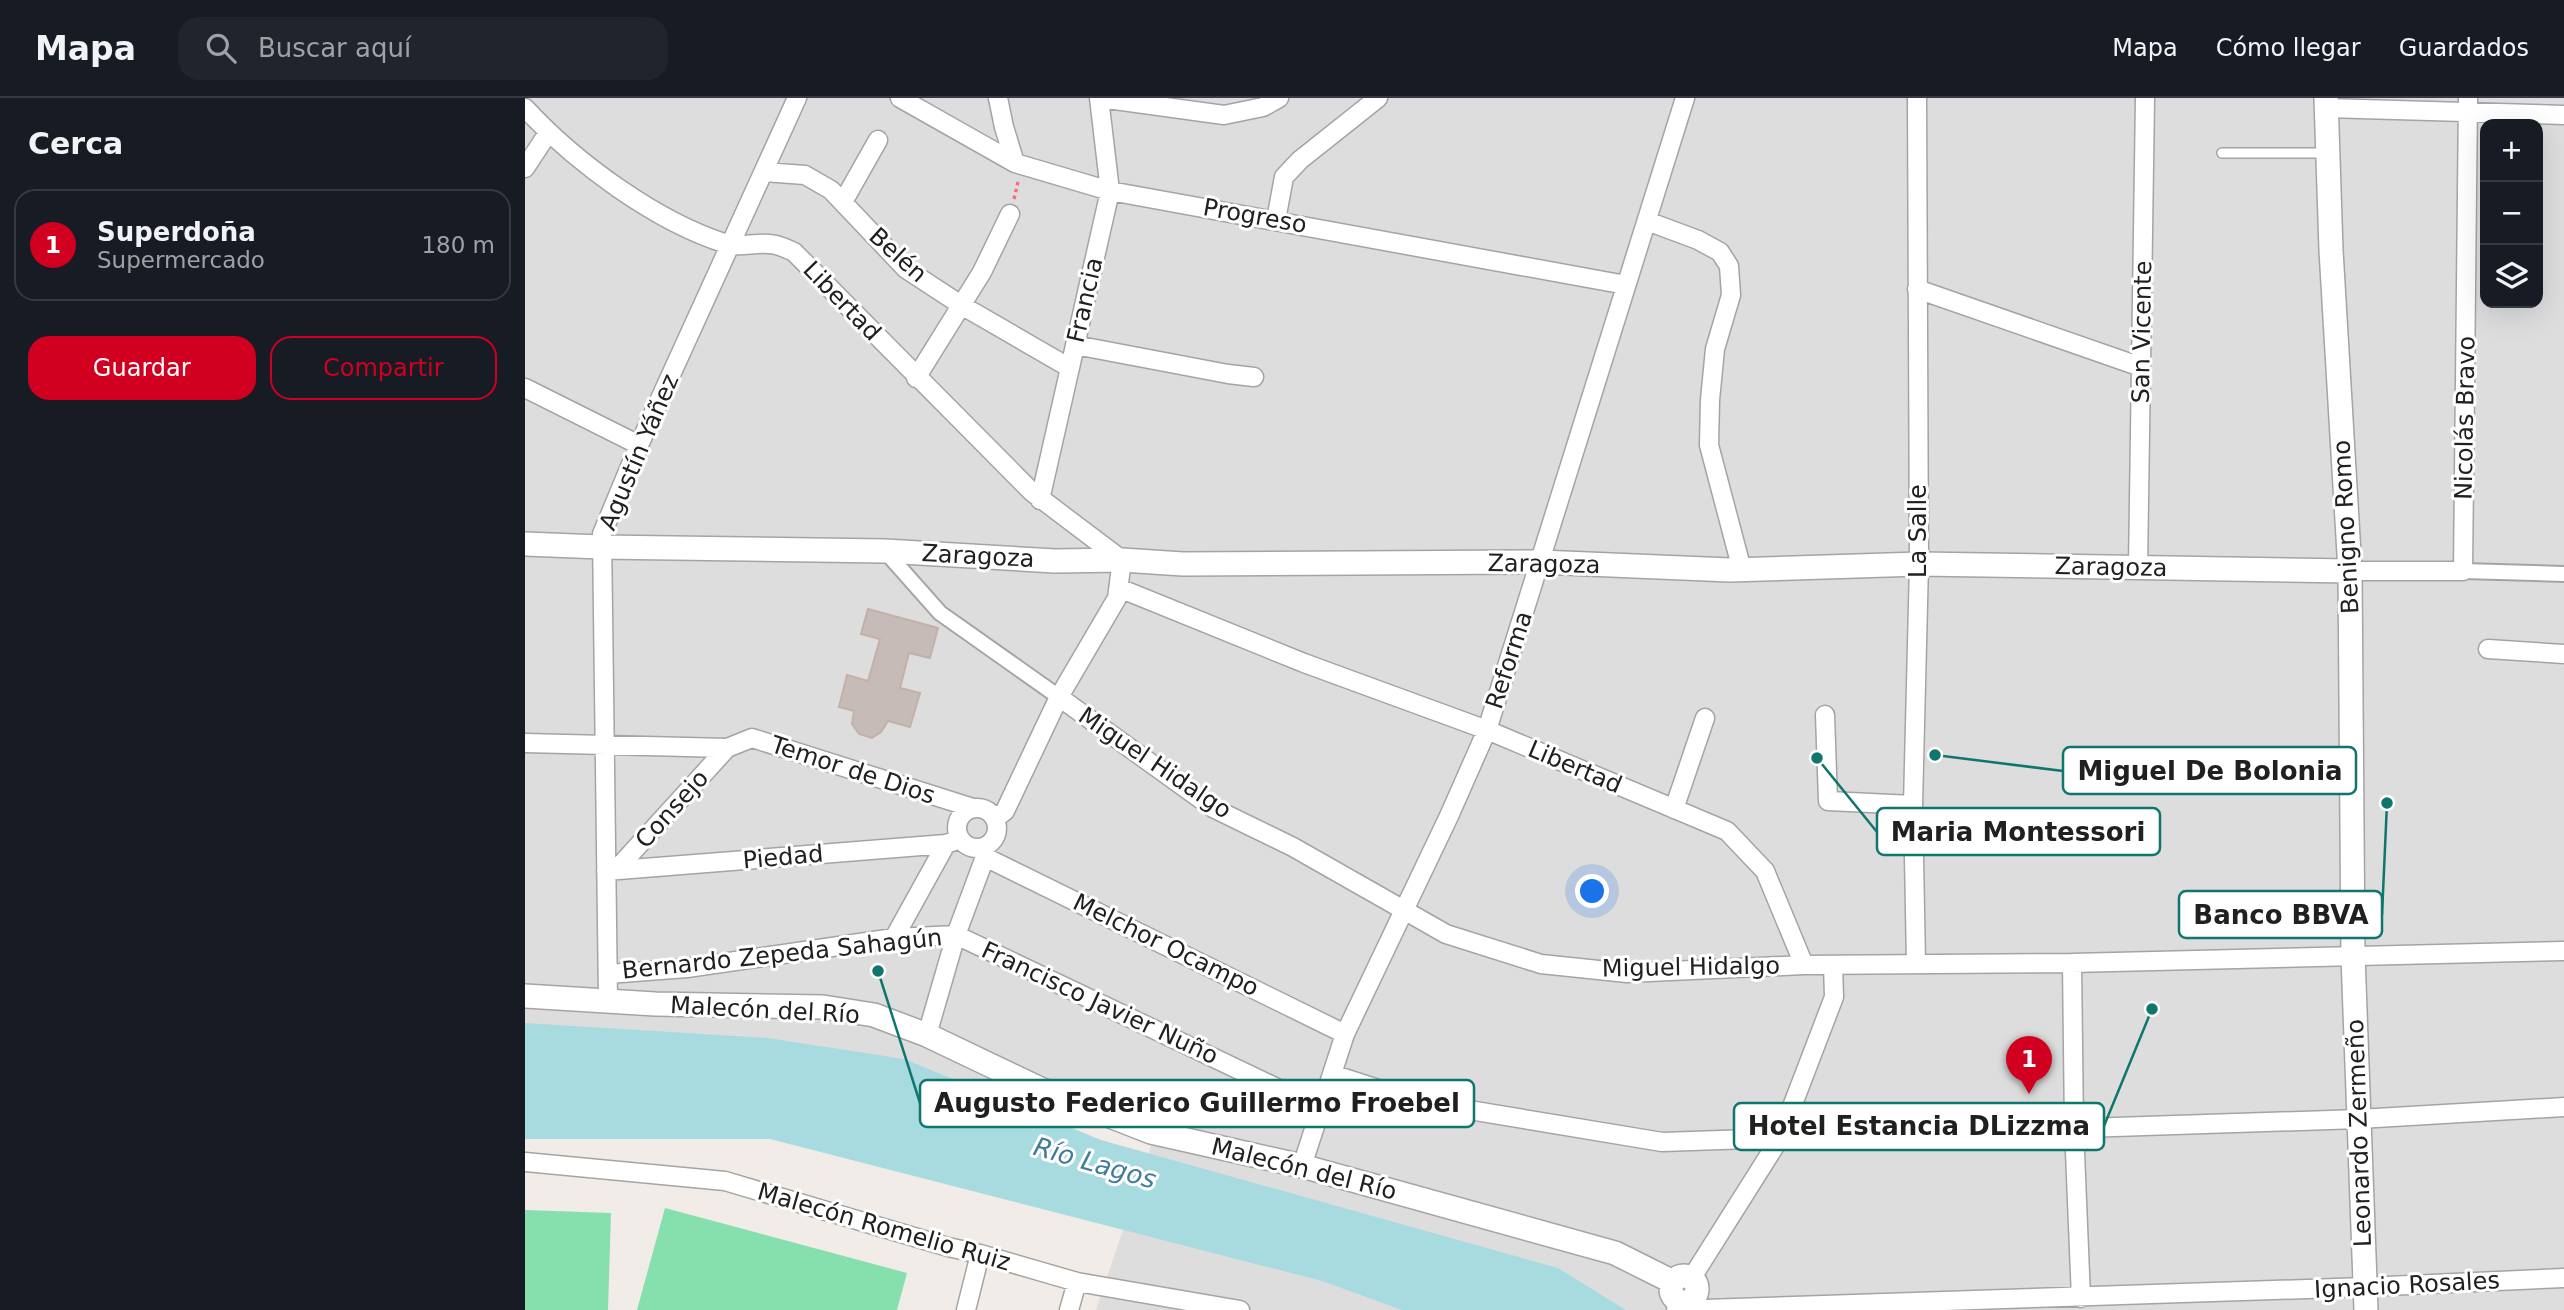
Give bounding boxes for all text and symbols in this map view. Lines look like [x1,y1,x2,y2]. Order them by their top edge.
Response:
search box [178,17,668,80]
text: Mapa [35,29,136,68]
icon: search [202,29,240,67]
text: Buscar aquí [258,33,411,63]
text: Mapa [2112,34,2178,62]
text: Cómo llegar [2216,34,2361,62]
text: Guardados [2399,34,2529,62]
map controls [2480,119,2543,308]
button: + [2480,119,2543,182]
text: Cerca [28,126,123,161]
button: − [2480,182,2543,245]
street label: Progreso [1201,193,1309,239]
text: Superdoña [97,217,256,247]
street label: Belén [863,222,933,288]
text: 1 [45,232,61,258]
text: 180 m [421,232,495,258]
button: layers [2480,245,2543,308]
text: Supermercado [97,247,265,273]
street label: Francia [1062,255,1108,345]
street label: Libertad [797,256,887,346]
street label: San Vicente [2127,260,2157,404]
button: Guardar [28,336,256,400]
button: Compartir [270,336,497,400]
street label: Nicolás Bravo [2450,336,2480,500]
street label: Agustín Yáñez [594,370,684,534]
street label: Benigno Romo [2327,439,2365,615]
street label: La Salle [1904,484,1932,578]
street label: Zaragoza [921,539,1035,573]
street label: Zaragoza [1487,549,1601,579]
street label: Zaragoza [2054,552,2168,582]
street label: Reforma [1480,608,1538,712]
street label: Miguel Hidalgo [1073,702,1237,824]
street label: Temor de Dios [766,730,939,810]
street label: Libertad [1524,735,1626,799]
callout: Miguel De Bolonia [2063,747,2356,794]
text: Miguel De Bolonia [2077,756,2343,786]
street label: Consejo [630,764,714,854]
callout: Maria Montessori [1877,808,2160,855]
text: Maria Montessori [1891,817,2145,847]
street label: Piedad [742,840,824,874]
your location [1575,874,1609,908]
street label: Melchor Ocampo [1069,888,1263,1002]
callout: Banco BBVA [2179,891,2382,938]
text: Banco BBVA [2193,900,2369,930]
street label: Bernardo Zepeda Sahagún [620,923,944,985]
street label: Francisco Javier Nuño [977,936,1223,1070]
street label: Miguel Hidalgo [1602,951,1780,983]
street label: Malecón del Río [669,991,861,1029]
street label: Leonardo Zermeño [2341,1019,2377,1247]
pin: 1 [2006,1036,2052,1094]
callout: Augusto Federico Guillermo Froebel [920,1080,1474,1127]
text: Augusto Federico Guillermo Froebel [934,1088,1460,1118]
callout: Hotel Estancia DLizzma [1734,1103,2104,1150]
text: Hotel Estancia DLizzma [1748,1111,2090,1141]
water label: Río Lagos [1030,1131,1160,1195]
street label: Malecón del Río [1208,1132,1400,1206]
street label: Malecón Romelio Ruiz [754,1177,1014,1277]
street label: Ignacio Rosales [2313,1266,2501,1304]

